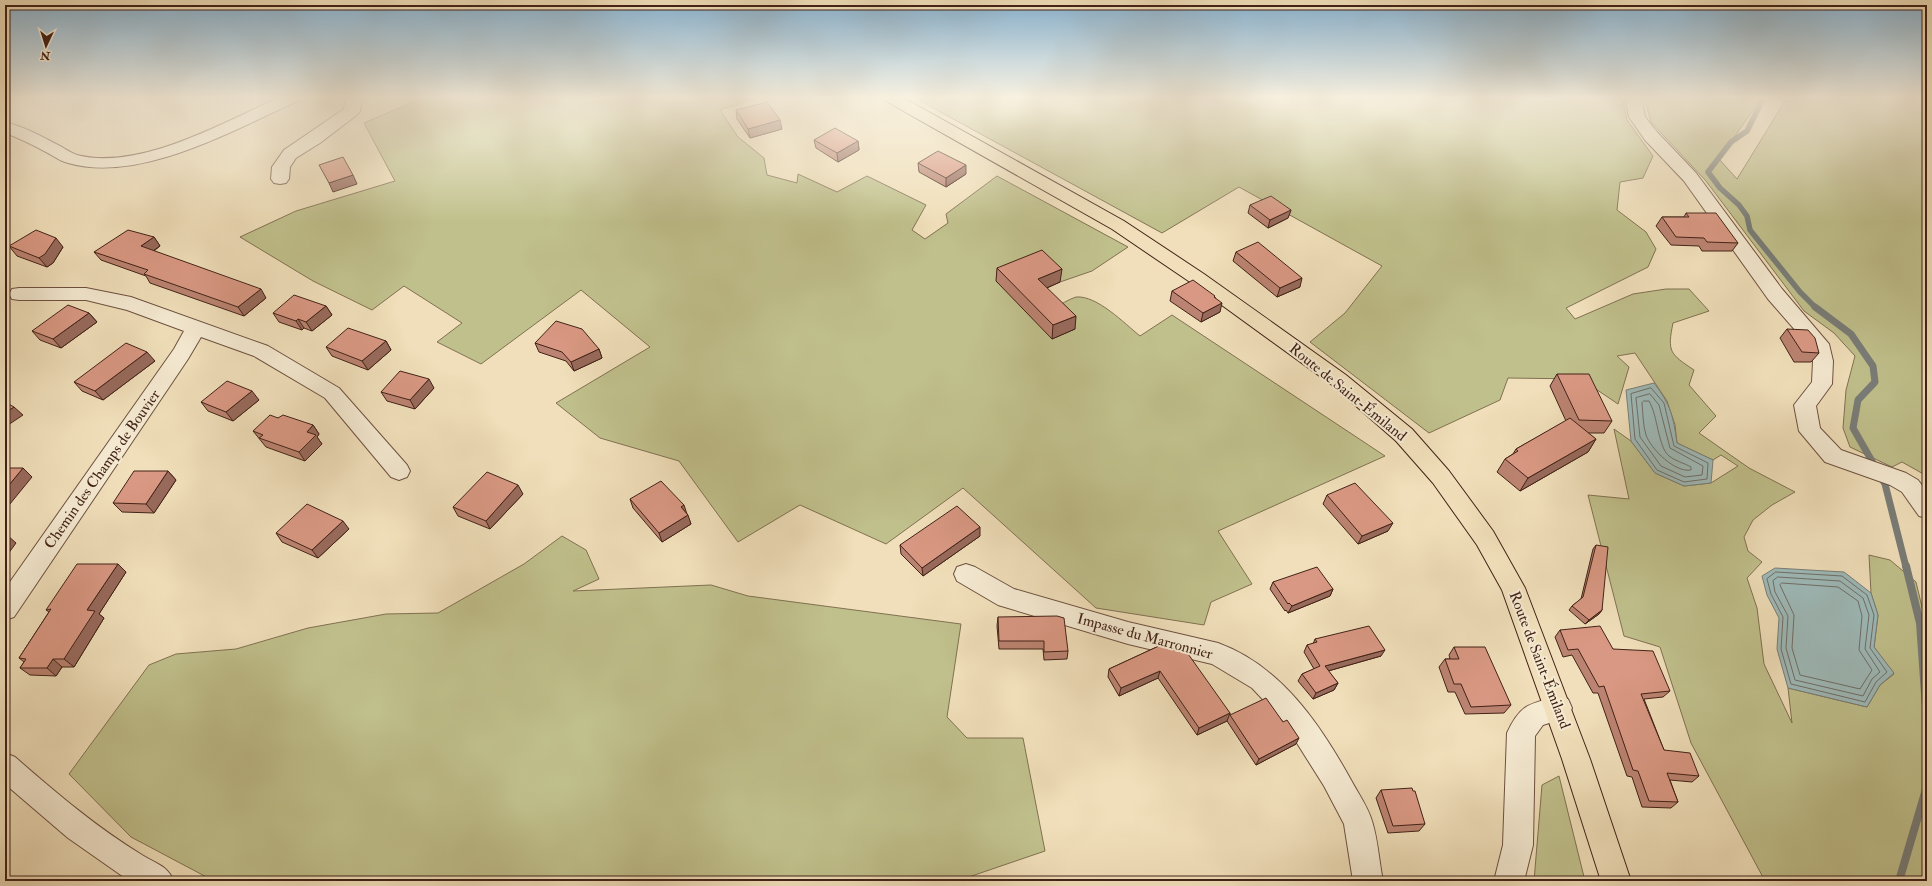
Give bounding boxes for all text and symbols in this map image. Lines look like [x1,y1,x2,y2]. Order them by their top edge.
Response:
north arrow [26,26,66,66]
text: N [39,49,52,62]
street label: Route de Saint-Émiland [1285,338,1412,446]
street label: Chemin des Champs de Bouvier [40,386,166,553]
street label: Route de Saint-Émiland [1505,588,1577,732]
street label: Impasse du Marronnier [1075,609,1215,665]

